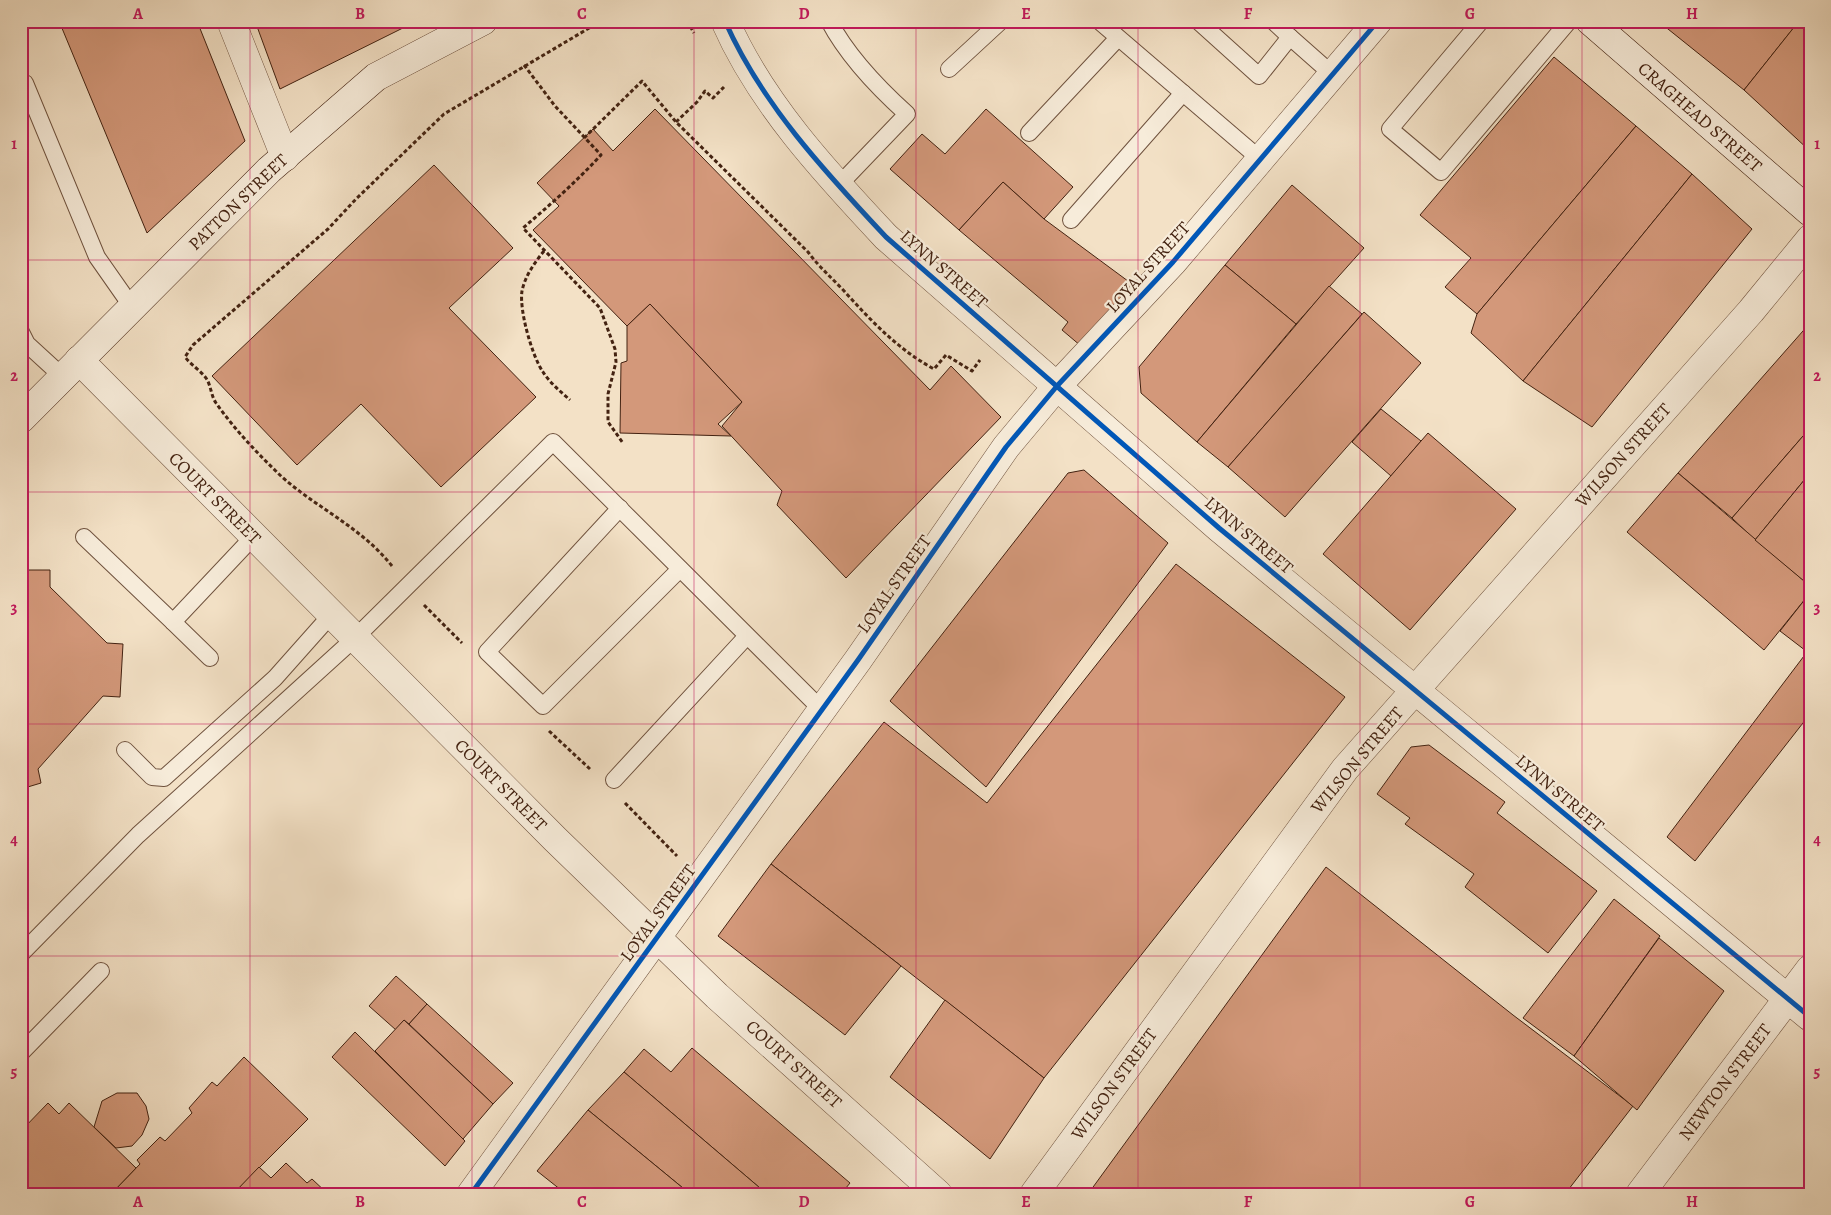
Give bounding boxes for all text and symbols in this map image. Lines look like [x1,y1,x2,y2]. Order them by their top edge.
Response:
text: A [132,3,144,25]
text: B [355,3,365,25]
text: C [577,3,587,25]
text: D [798,3,810,25]
text: E [1021,3,1031,25]
text: F [1244,3,1253,25]
text: G [1465,3,1475,25]
text: H [1686,3,1698,25]
street label: CRAGHEAD STREET [1633,56,1767,178]
text: 1 [11,133,17,155]
text: 1 [1814,133,1820,155]
street label: PATTON STREET [183,148,293,256]
street label: LOYAL STREET [1101,216,1195,318]
street label: LYNN STREET [895,224,993,314]
text: 2 [10,365,18,387]
text: 2 [1813,365,1821,387]
street label: WILSON STREET [1569,398,1676,513]
street label: COURT STREET [164,447,267,550]
street label: LYNN STREET [1200,491,1299,579]
street label: LOYAL STREET [851,530,937,638]
text: 3 [11,597,18,619]
text: 3 [1814,597,1821,619]
street label: WILSON STREET [1305,701,1409,819]
street label: COURT STREET [450,734,553,837]
street label: LYNN STREET [1511,749,1610,837]
text: 4 [10,829,18,851]
text: 4 [1813,829,1821,851]
street label: LOYAL STREET [615,859,702,967]
street label: COURT STREET [741,1014,847,1114]
street label: NEWTON STREET [1673,1019,1777,1145]
street label: WILSON STREET [1065,1023,1163,1145]
text: 5 [11,1061,18,1083]
text: 5 [1814,1061,1821,1083]
text: A [132,1191,144,1213]
text: B [355,1191,365,1213]
text: C [577,1191,587,1213]
text: D [798,1191,810,1213]
text: E [1021,1191,1031,1213]
text: F [1244,1191,1253,1213]
text: G [1465,1191,1475,1213]
text: H [1686,1191,1698,1213]

